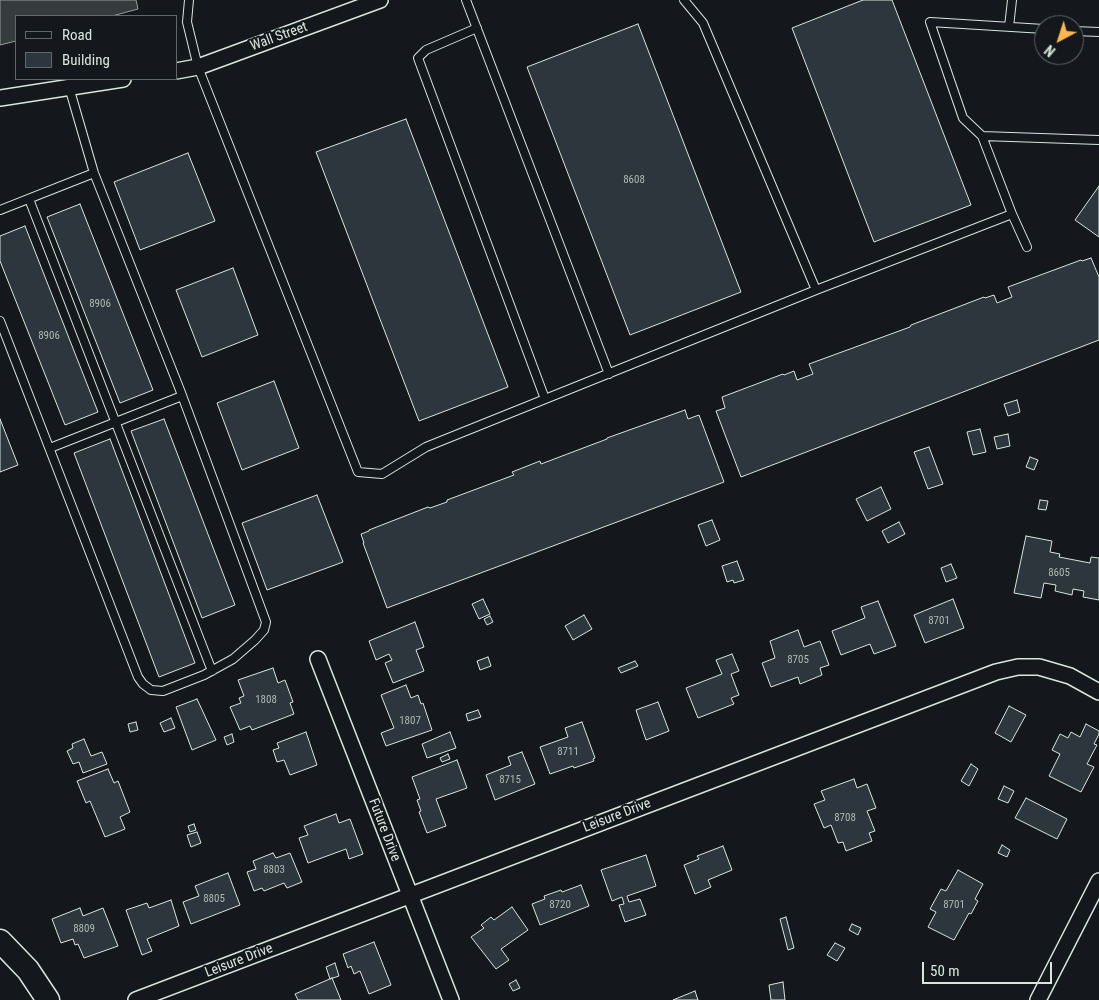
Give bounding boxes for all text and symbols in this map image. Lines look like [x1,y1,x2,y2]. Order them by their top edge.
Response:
legend [15,15,178,80]
north arrow [1034,15,1084,65]
street label: Wall Street [248,19,310,55]
text: Road [62,26,92,44]
text: N [1042,42,1058,60]
text: Building [62,51,110,69]
house number: 8608 [623,173,645,187]
house number: 8906 [89,297,111,311]
house number: 8906 [38,329,60,343]
house number: 8605 [1048,566,1070,580]
house number: 8701 [928,614,950,628]
house number: 8705 [787,653,809,667]
house number: 1808 [255,693,277,707]
house number: 1807 [399,714,421,728]
house number: 8711 [557,745,579,759]
house number: 8715 [499,773,521,787]
street label: Leisure Drive [581,795,653,837]
street label: Future Drive [364,796,404,864]
house number: 8708 [834,811,856,825]
house number: 8803 [263,863,285,877]
house number: 8805 [203,892,225,906]
house number: 8720 [549,898,571,912]
house number: 8701 [943,898,965,912]
house number: 8809 [73,922,95,936]
street label: Leisure Drive [203,940,275,982]
scale bar [924,952,1054,984]
text: 50 m [930,962,960,980]

